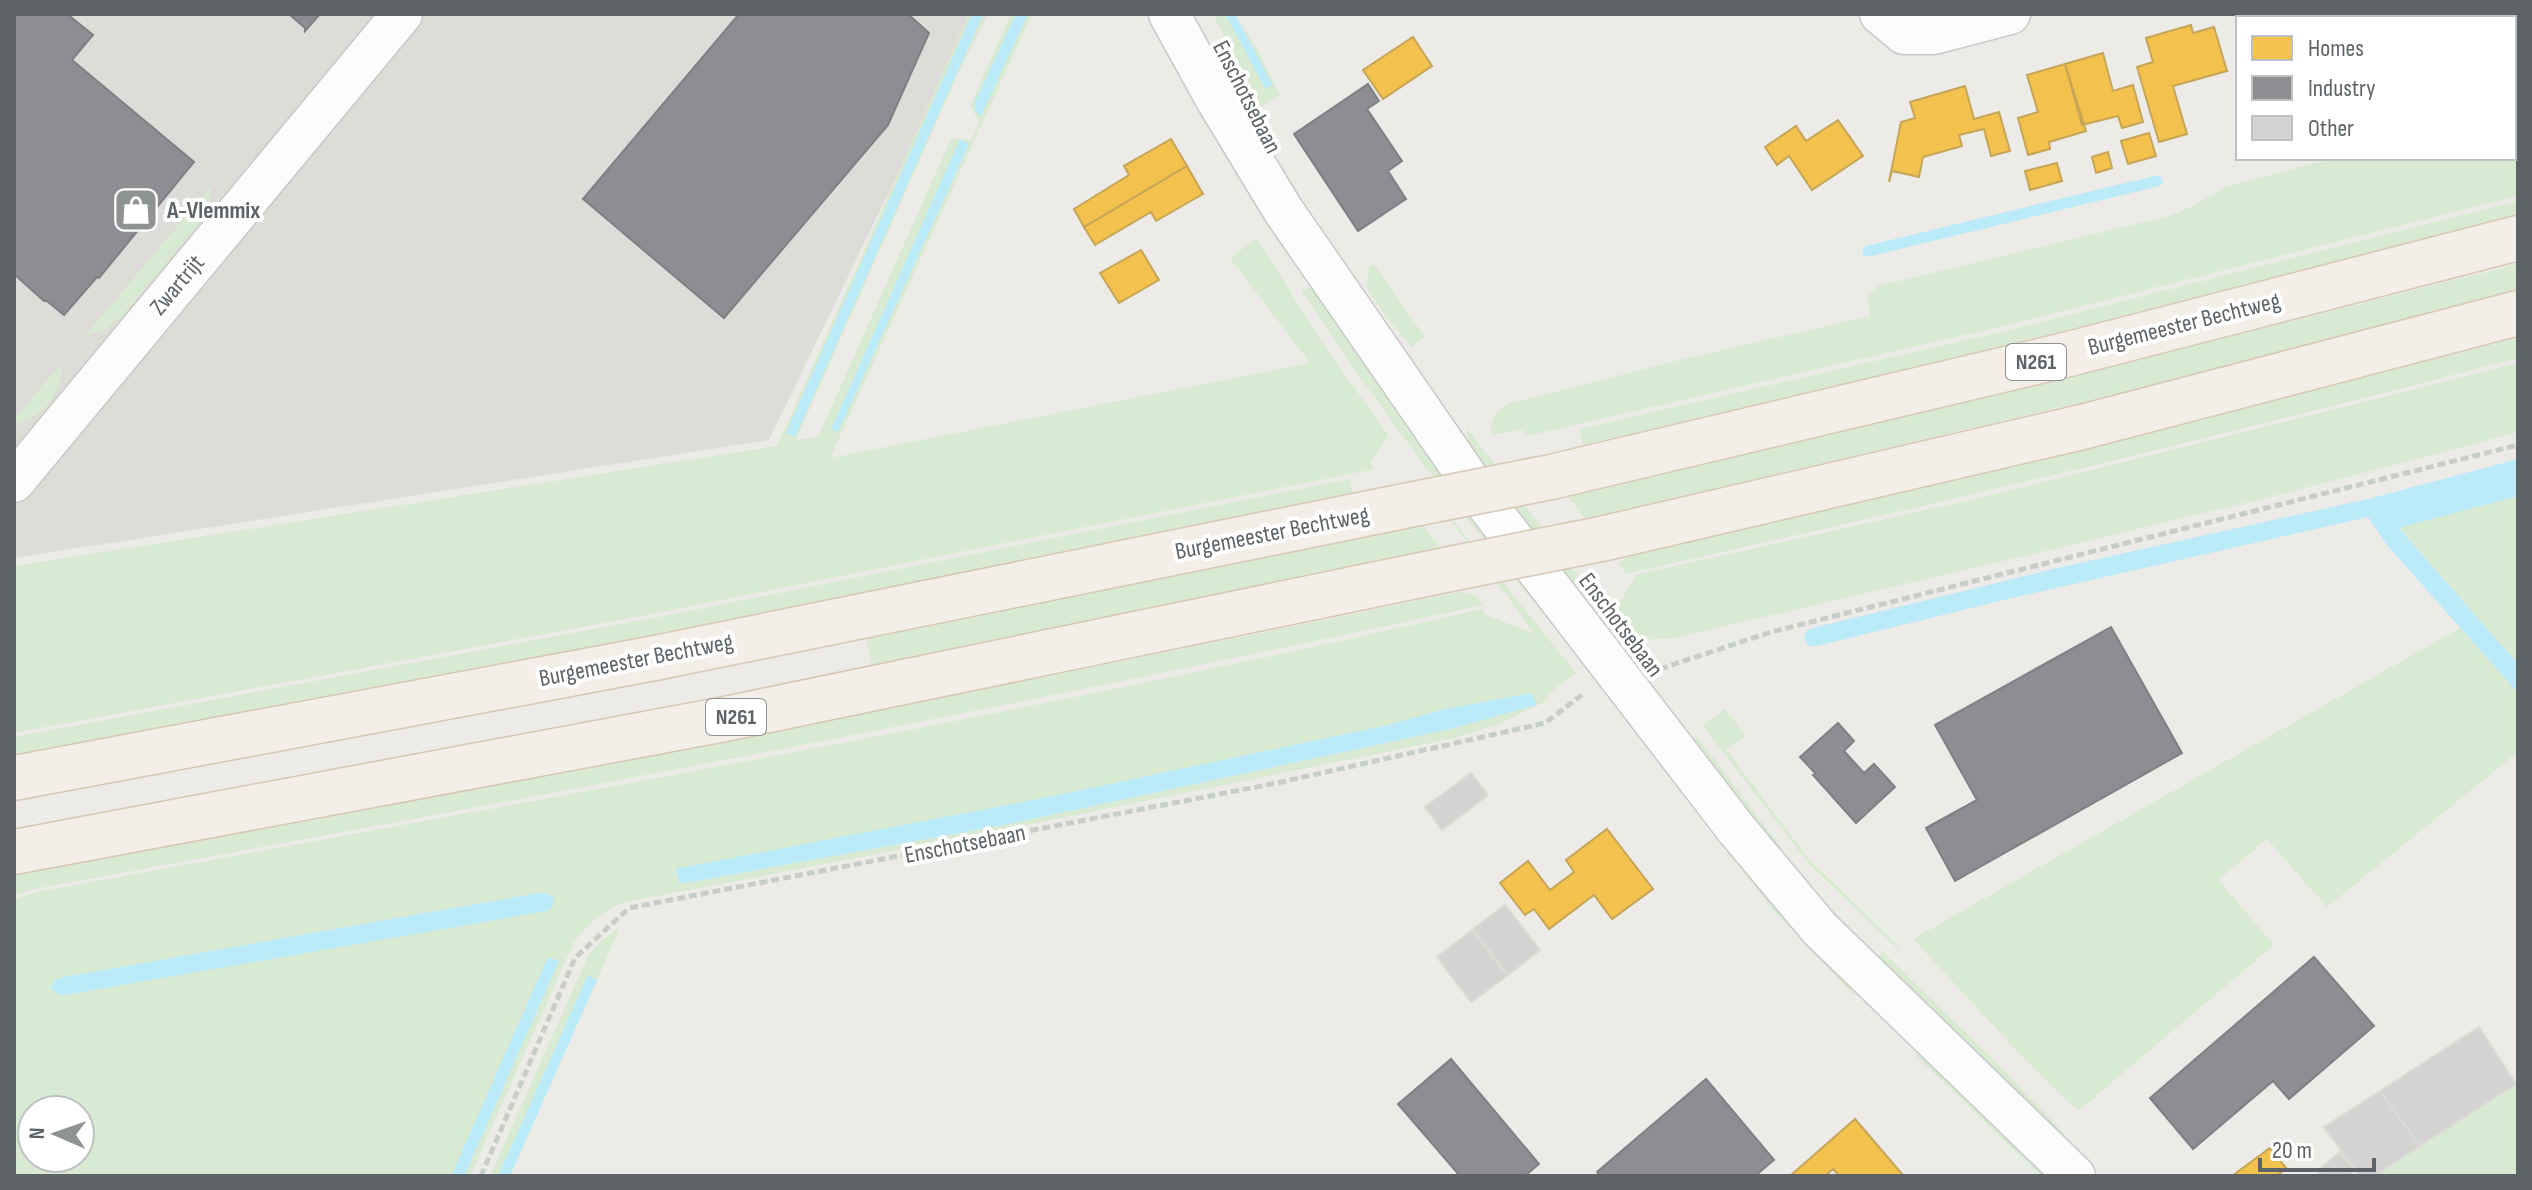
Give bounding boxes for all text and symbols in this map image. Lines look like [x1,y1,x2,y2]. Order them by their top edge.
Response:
legend [2236,16,2516,160]
text: Homes [2308,34,2364,63]
street label: Enschotsebaan [1206,36,1288,158]
text: Industry [2308,74,2375,103]
text: Other [2308,114,2354,143]
shop icon: A-Vlemmix [112,186,160,234]
place label: A-Vlemmix [166,196,260,225]
street label: Zwartrijt [144,249,210,321]
street label: Burgemeester Bechtweg [2085,286,2283,362]
road number: N261 [2006,344,2066,380]
street label: Burgemeester Bechtweg [1172,500,1372,566]
street label: Enschotsebaan [1572,567,1670,683]
street label: Burgemeester Bechtweg [536,627,736,693]
road number: N261 [706,699,766,735]
street label: Enschotsebaan [902,818,1028,870]
north arrow [16,1094,96,1174]
scale bar [2260,1122,2374,1172]
text: N [24,1127,51,1140]
text: 20 m [2272,1136,2312,1165]

